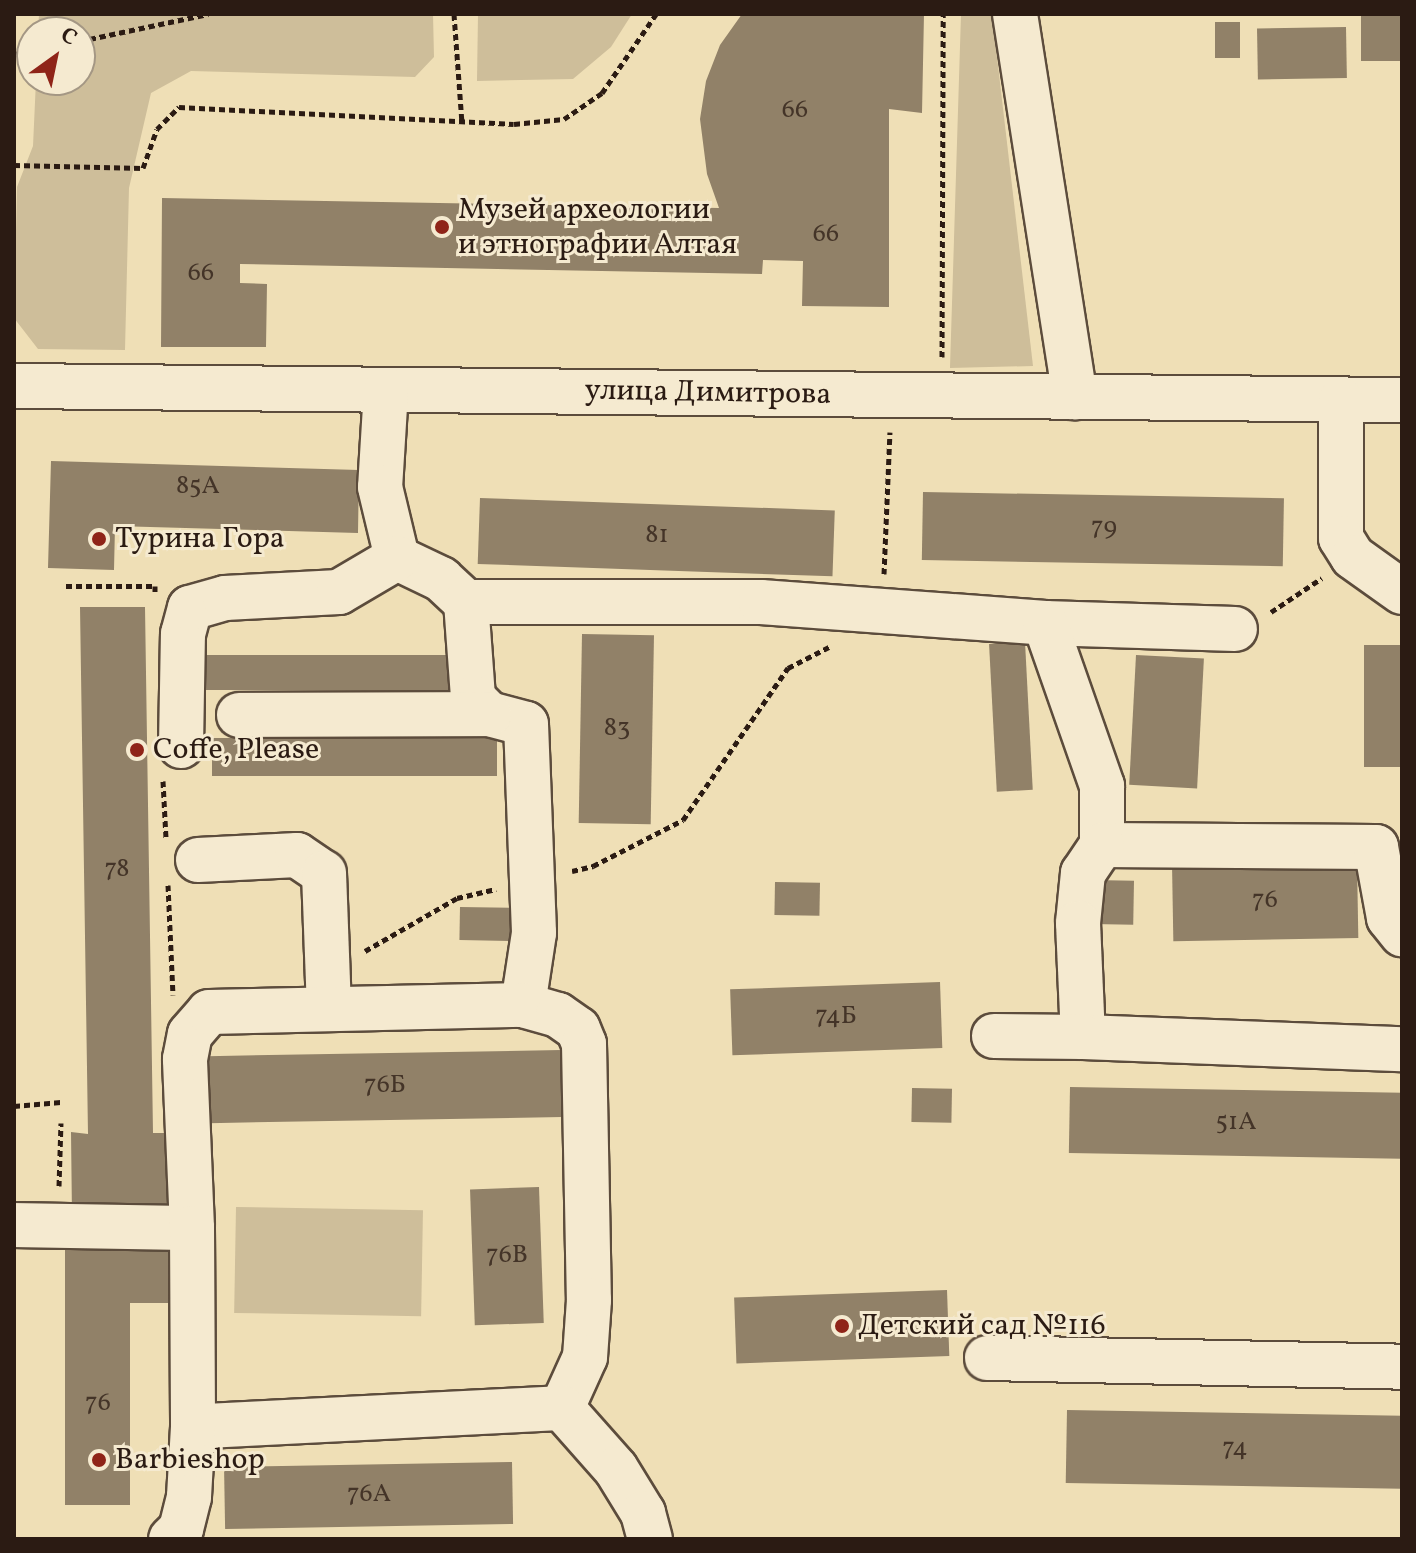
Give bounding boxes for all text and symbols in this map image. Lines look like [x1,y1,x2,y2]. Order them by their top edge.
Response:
north arrow [16,16,96,96]
text: С [54,20,83,54]
house number: 66 [782,95,808,127]
place label: Музей археологии и этнографии Алтая [458,192,737,262]
marker: Музей археологии и этнографии Алтая [433,218,451,236]
house number: 66 [813,219,839,251]
house number: 66 [188,258,214,290]
street label: улица Димитрова [584,373,832,413]
house number: 85А [176,471,220,503]
house number: 79 [1091,512,1117,544]
house number: 81 [645,520,669,552]
place label: Турина Гора [115,521,285,557]
marker: Турина Гора [90,530,108,548]
house number: 83 [604,713,630,745]
place label: Coffe, Please [153,732,319,768]
marker: Coffe, Please [128,741,146,759]
house number: 78 [104,854,130,886]
house number: 76 [1252,885,1278,917]
house number: 74Б [815,1001,857,1033]
house number: 76Б [364,1070,406,1102]
house number: 51А [1216,1107,1256,1139]
house number: 76В [486,1240,528,1272]
place label: Детский сад №116 [858,1308,1106,1344]
marker: Детский сад №116 [833,1317,851,1335]
house number: 76 [85,1388,111,1420]
house number: 74 [1222,1433,1248,1465]
place label: Barbieshop [115,1442,265,1478]
marker: Barbieshop [90,1451,108,1469]
house number: 76А [347,1479,391,1511]

